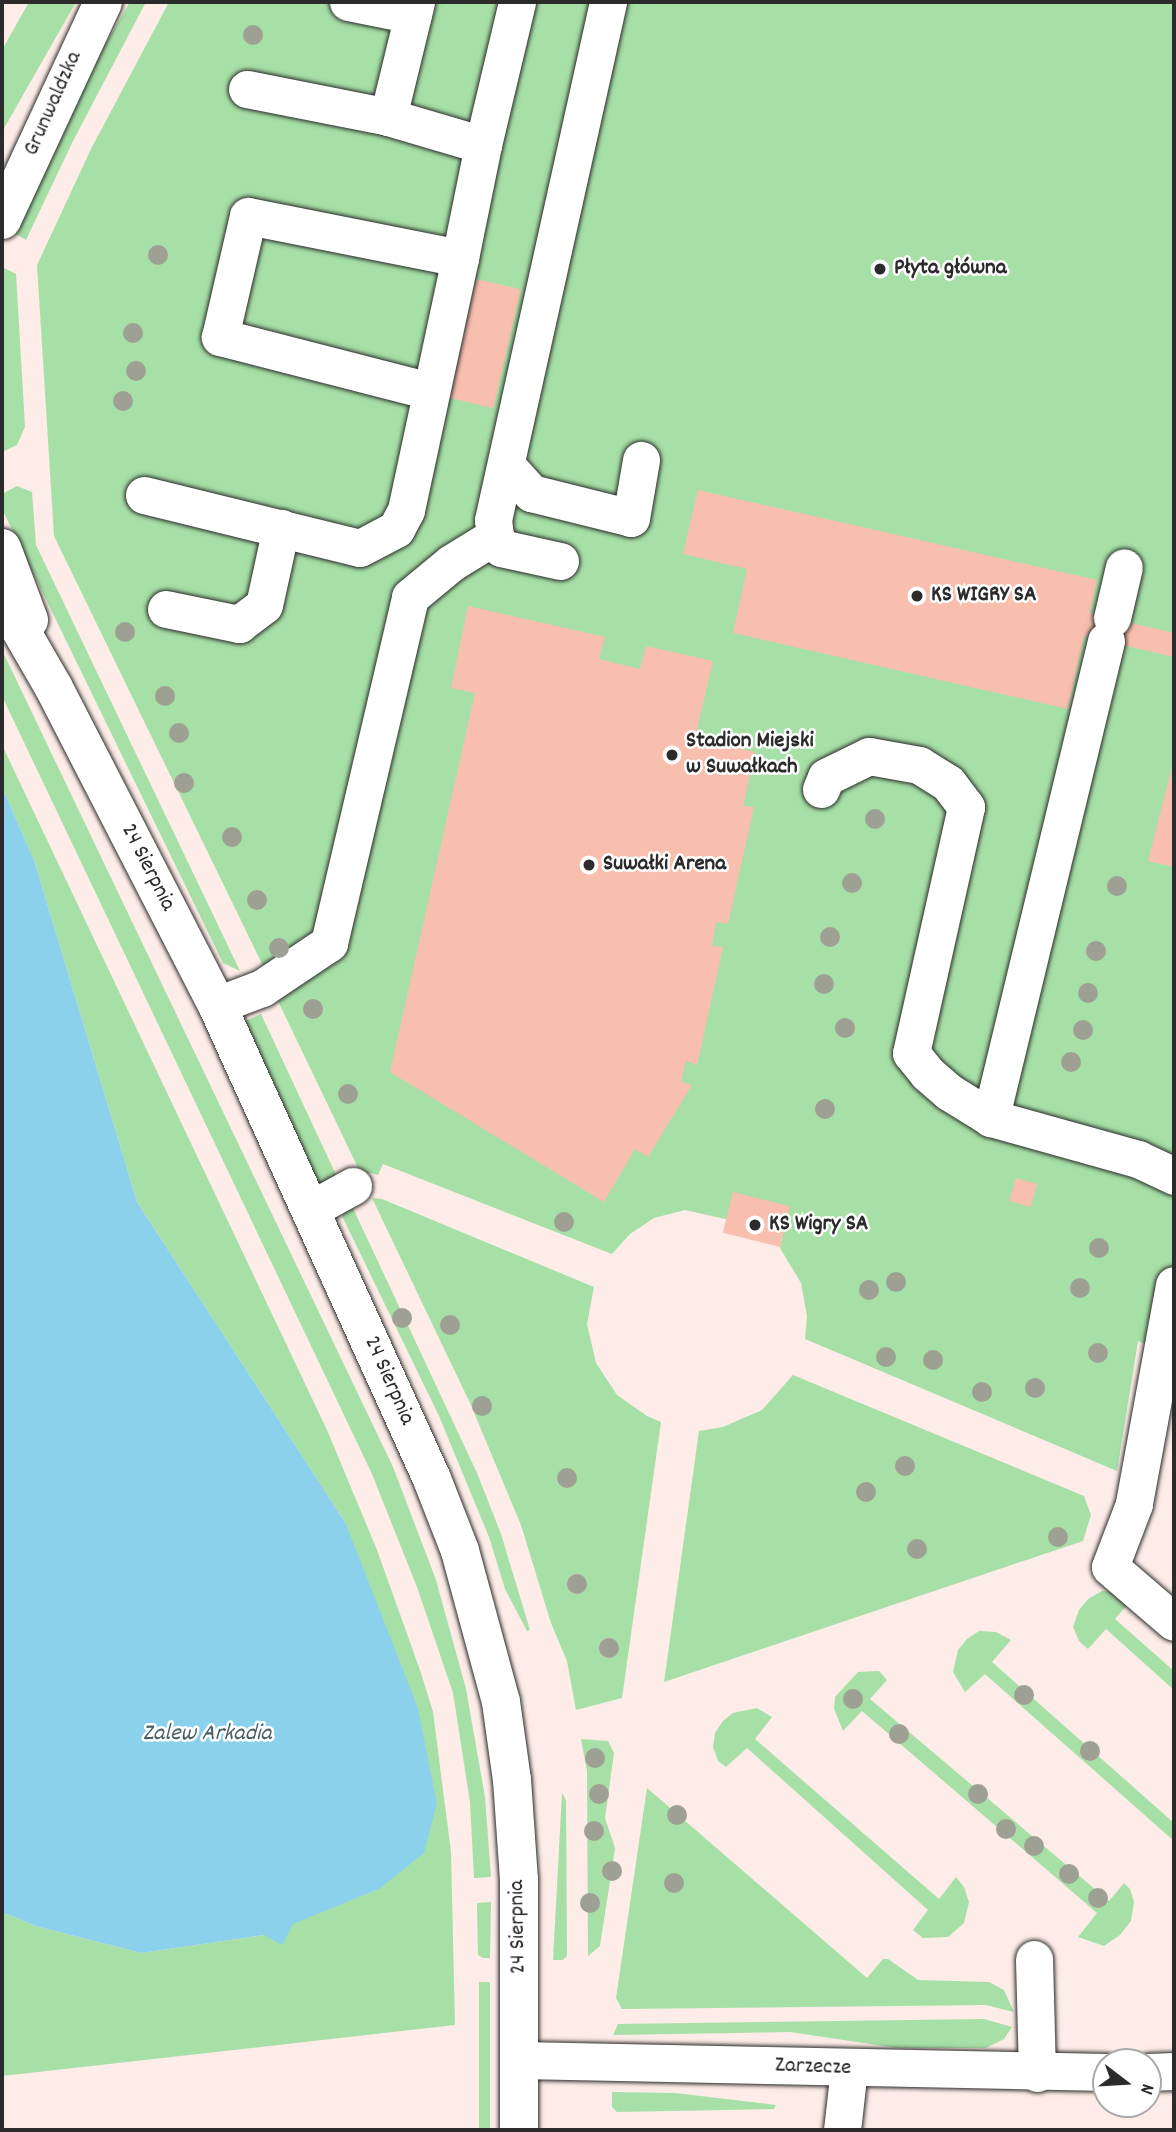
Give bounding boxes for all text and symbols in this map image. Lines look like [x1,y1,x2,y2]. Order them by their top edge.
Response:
street label: Grunwaldzka [19,47,89,161]
place label: Płyta główna [894,255,1006,283]
marker: Płyta główna [872,261,888,277]
place label: KS WIGRY SA [931,582,1037,610]
marker: KS WIGRY SA [909,588,925,604]
place label: Stadion Miejski w Suwałkach [686,728,814,782]
marker: Stadion Miejski w Suwałkach [664,747,680,763]
street label: 24 Sierpnia [113,820,181,916]
place label: Suwałki Arena [603,851,726,879]
marker: Suwałki Arena [581,857,597,873]
place label: KS Wigry SA [769,1211,868,1239]
marker: KS Wigry SA [747,1217,763,1233]
street label: 24 Sierpnia [356,1332,420,1430]
water label: Zalew Arkadia [142,1721,272,1749]
street label: 24 Sierpnia [504,1880,534,1974]
north arrow [1092,2048,1162,2118]
street label: Zarzecze [774,2053,852,2083]
text: N [1131,2080,1160,2097]

